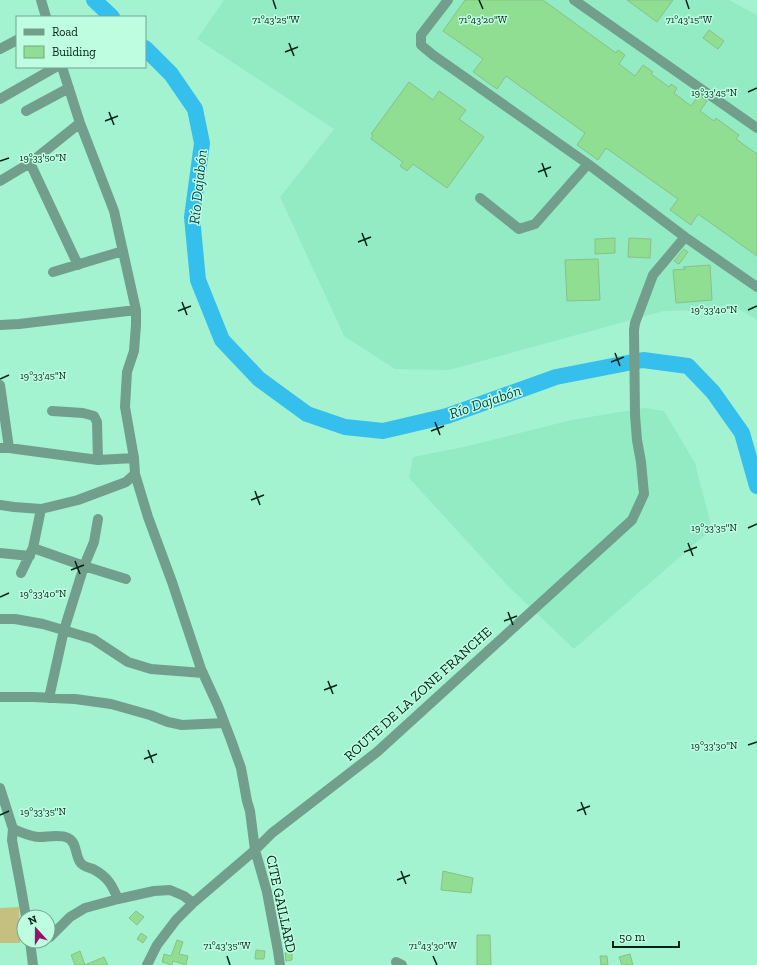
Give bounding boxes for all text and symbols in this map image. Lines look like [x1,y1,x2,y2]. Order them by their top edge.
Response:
text: 71°43'25"W [252,14,300,26]
text: 71°43'20"W [459,14,508,26]
text: 71°43'15"W [666,14,713,26]
legend [16,16,146,68]
text: Road [52,25,78,39]
text: Building [52,45,96,59]
text: 19°33'45"N [691,87,738,99]
water label: Río Dajabón [185,149,211,225]
text: 19°33'50"N [20,152,67,164]
text: 19°33'40"N [691,304,738,316]
text: 19°33'45"N [20,370,67,382]
water label: Río Dajabón [447,381,524,423]
text: 19°33'35"N [691,522,738,534]
text: 19°33'40"N [20,588,67,600]
street label: ROUTE DE LA ZONE FRANCHE [341,623,495,765]
text: 19°33'30"N [691,740,738,752]
text: 19°33'35"N [20,806,67,818]
street label: CITE GAILLARD [262,854,300,955]
north arrow [16,909,56,949]
text: N [26,912,39,928]
scale bar [613,923,679,949]
text: 50 m [619,930,646,944]
text: 71°43'35"W [203,940,251,952]
text: 71°43'30"W [409,940,458,952]

